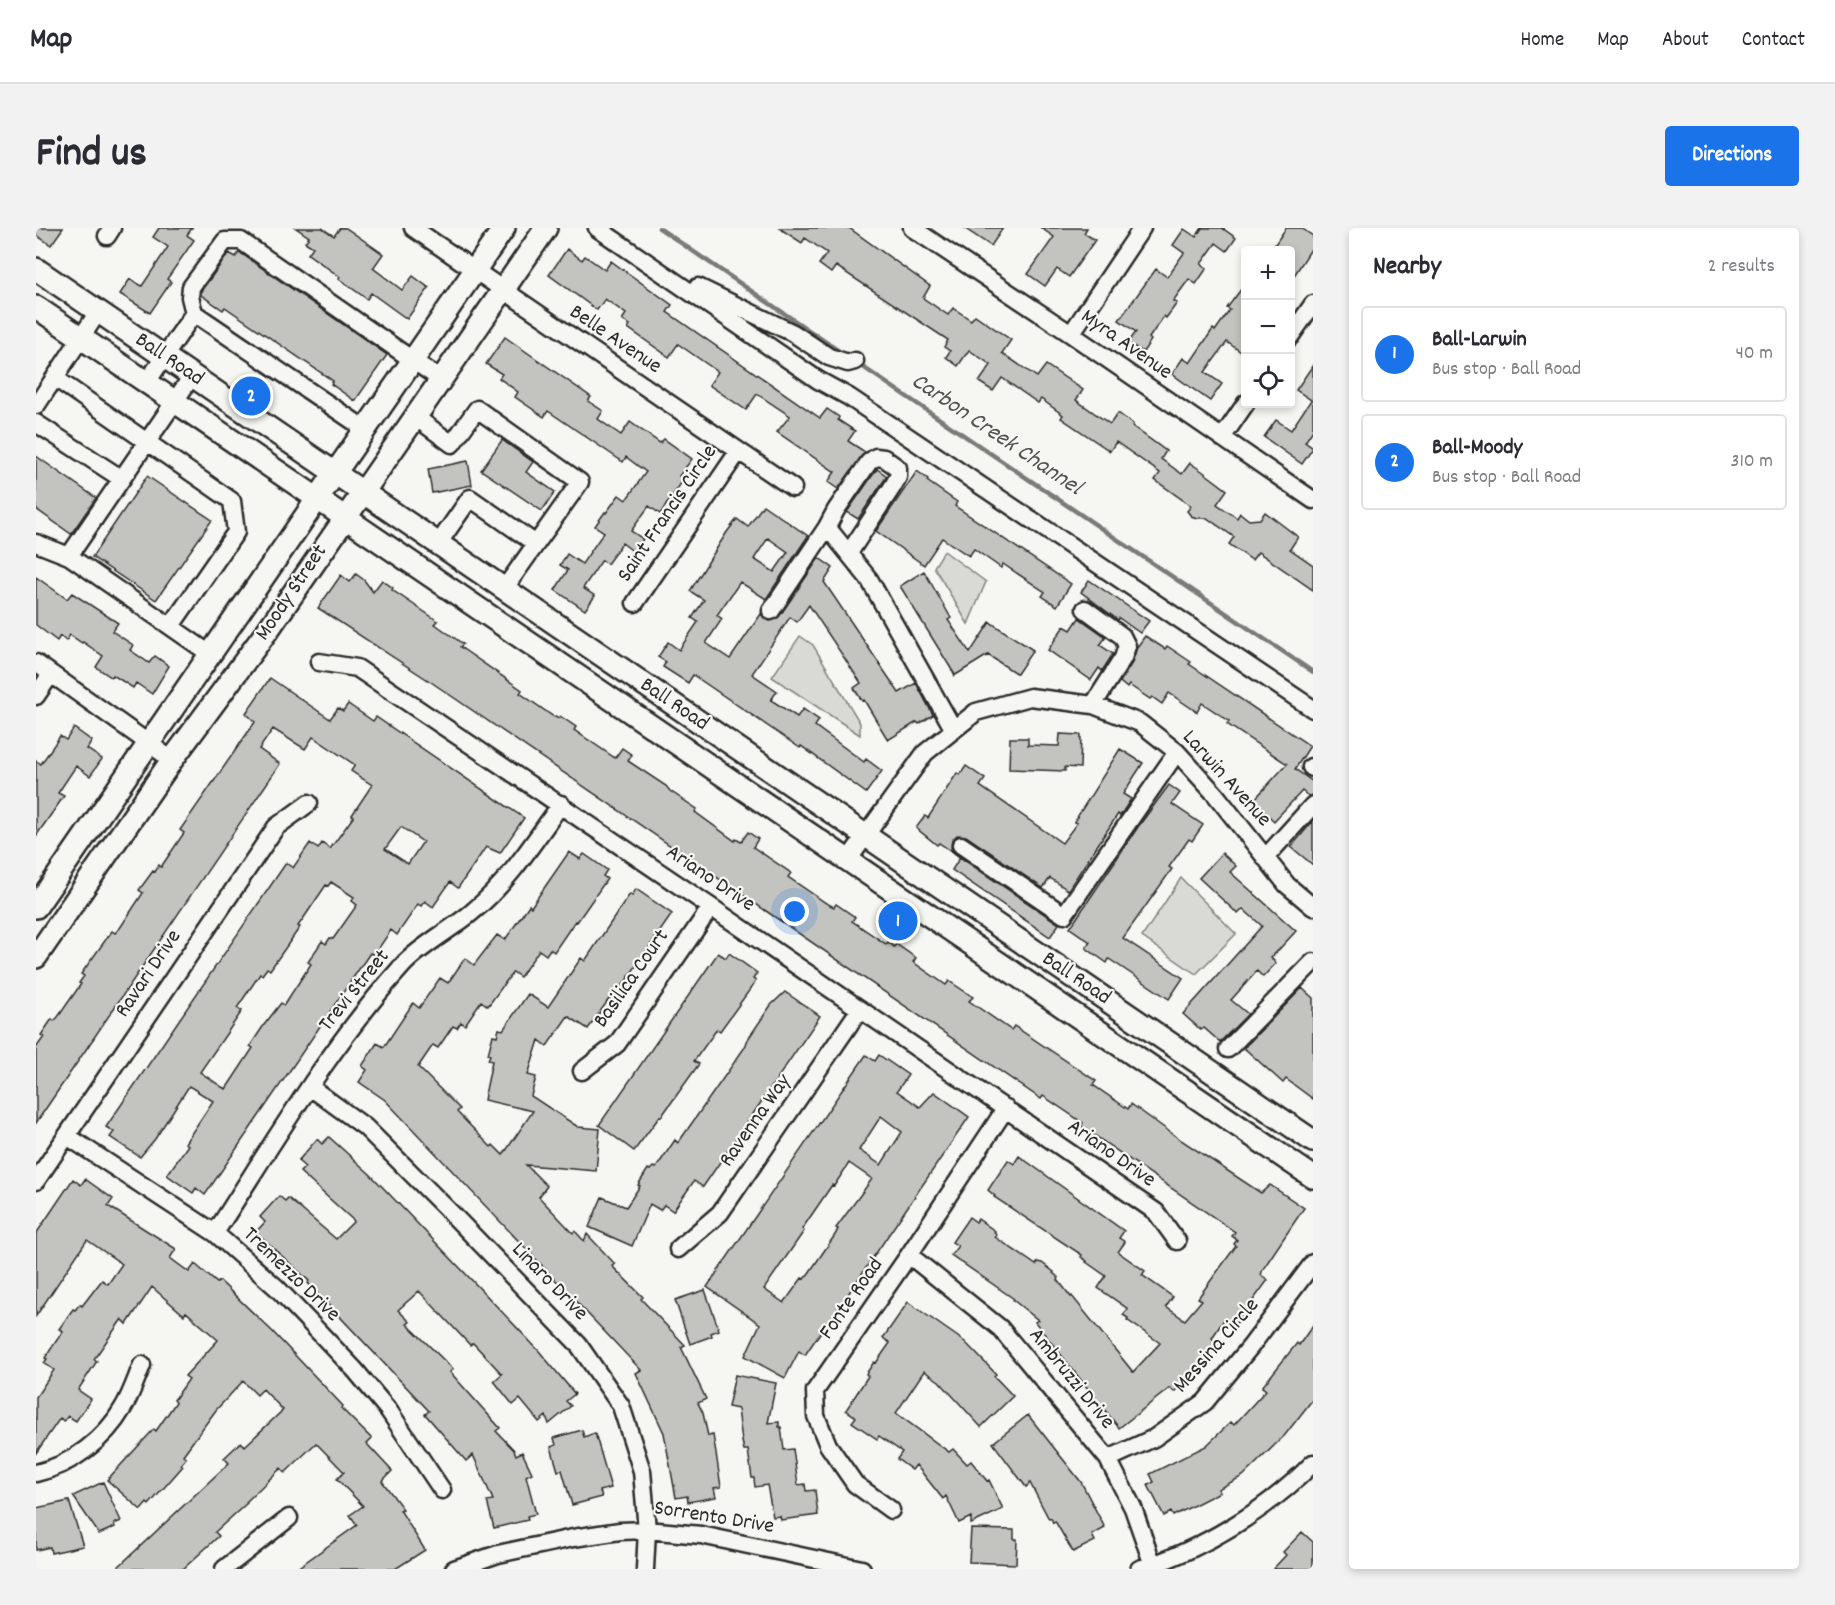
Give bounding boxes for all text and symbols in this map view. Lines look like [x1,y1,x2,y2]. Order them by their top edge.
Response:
text: Map [30,21,72,61]
text: Home [1520,26,1564,56]
text: Map [1597,26,1629,56]
text: About [1662,26,1709,56]
text: Contact [1742,26,1805,56]
text: Find us [36,126,147,186]
button: Directions [1665,126,1799,186]
map controls [1241,246,1295,408]
button: + [1241,246,1295,300]
text: Nearby [1373,249,1441,286]
text: 2 results [1708,253,1775,281]
street label: Belle Avenue [563,298,667,382]
button: − [1241,300,1295,354]
street label: Myra Avenue [1074,302,1178,388]
text: Ball-Larwin [1432,325,1527,356]
street label: Ball Road [128,326,210,394]
text: 1 [1392,340,1397,368]
text: 40 m [1735,340,1773,368]
button: locate [1241,354,1295,408]
text: Bus stop · Ball Road [1432,356,1581,384]
water label: Carbon Creek Channel [904,365,1090,506]
pin: 2 [232,374,270,418]
text: Ball-Moody [1432,433,1522,464]
street label: Saint Francis Circle [610,439,726,589]
text: 2 [1390,448,1399,476]
text: 310 m [1731,448,1773,476]
text: Bus stop · Ball Road [1432,464,1581,492]
street label: Moody Street [248,539,336,647]
street label: Ball Road [633,671,715,739]
street label: Larwin Avenue [1174,724,1278,834]
street label: Ariano Drive [659,838,761,920]
your location [780,897,809,926]
pin: 1 [878,898,918,944]
street label: Basilica Court [587,923,677,1035]
street label: Ravari Drive [108,924,190,1024]
street label: Trevi Street [312,943,398,1039]
street label: Ball Road [1035,945,1117,1013]
street label: Ravenna Way [712,1067,800,1174]
street label: Ariano Drive [1060,1112,1162,1196]
street label: Tremezzo Drive [235,1220,347,1330]
street label: Linaro Drive [504,1236,594,1328]
street label: Fonte Road [812,1252,892,1346]
street label: Messina Circle [1167,1292,1267,1400]
street label: Ambruzzi Drive [1020,1322,1122,1436]
street label: Sorrento Drive [652,1493,776,1543]

